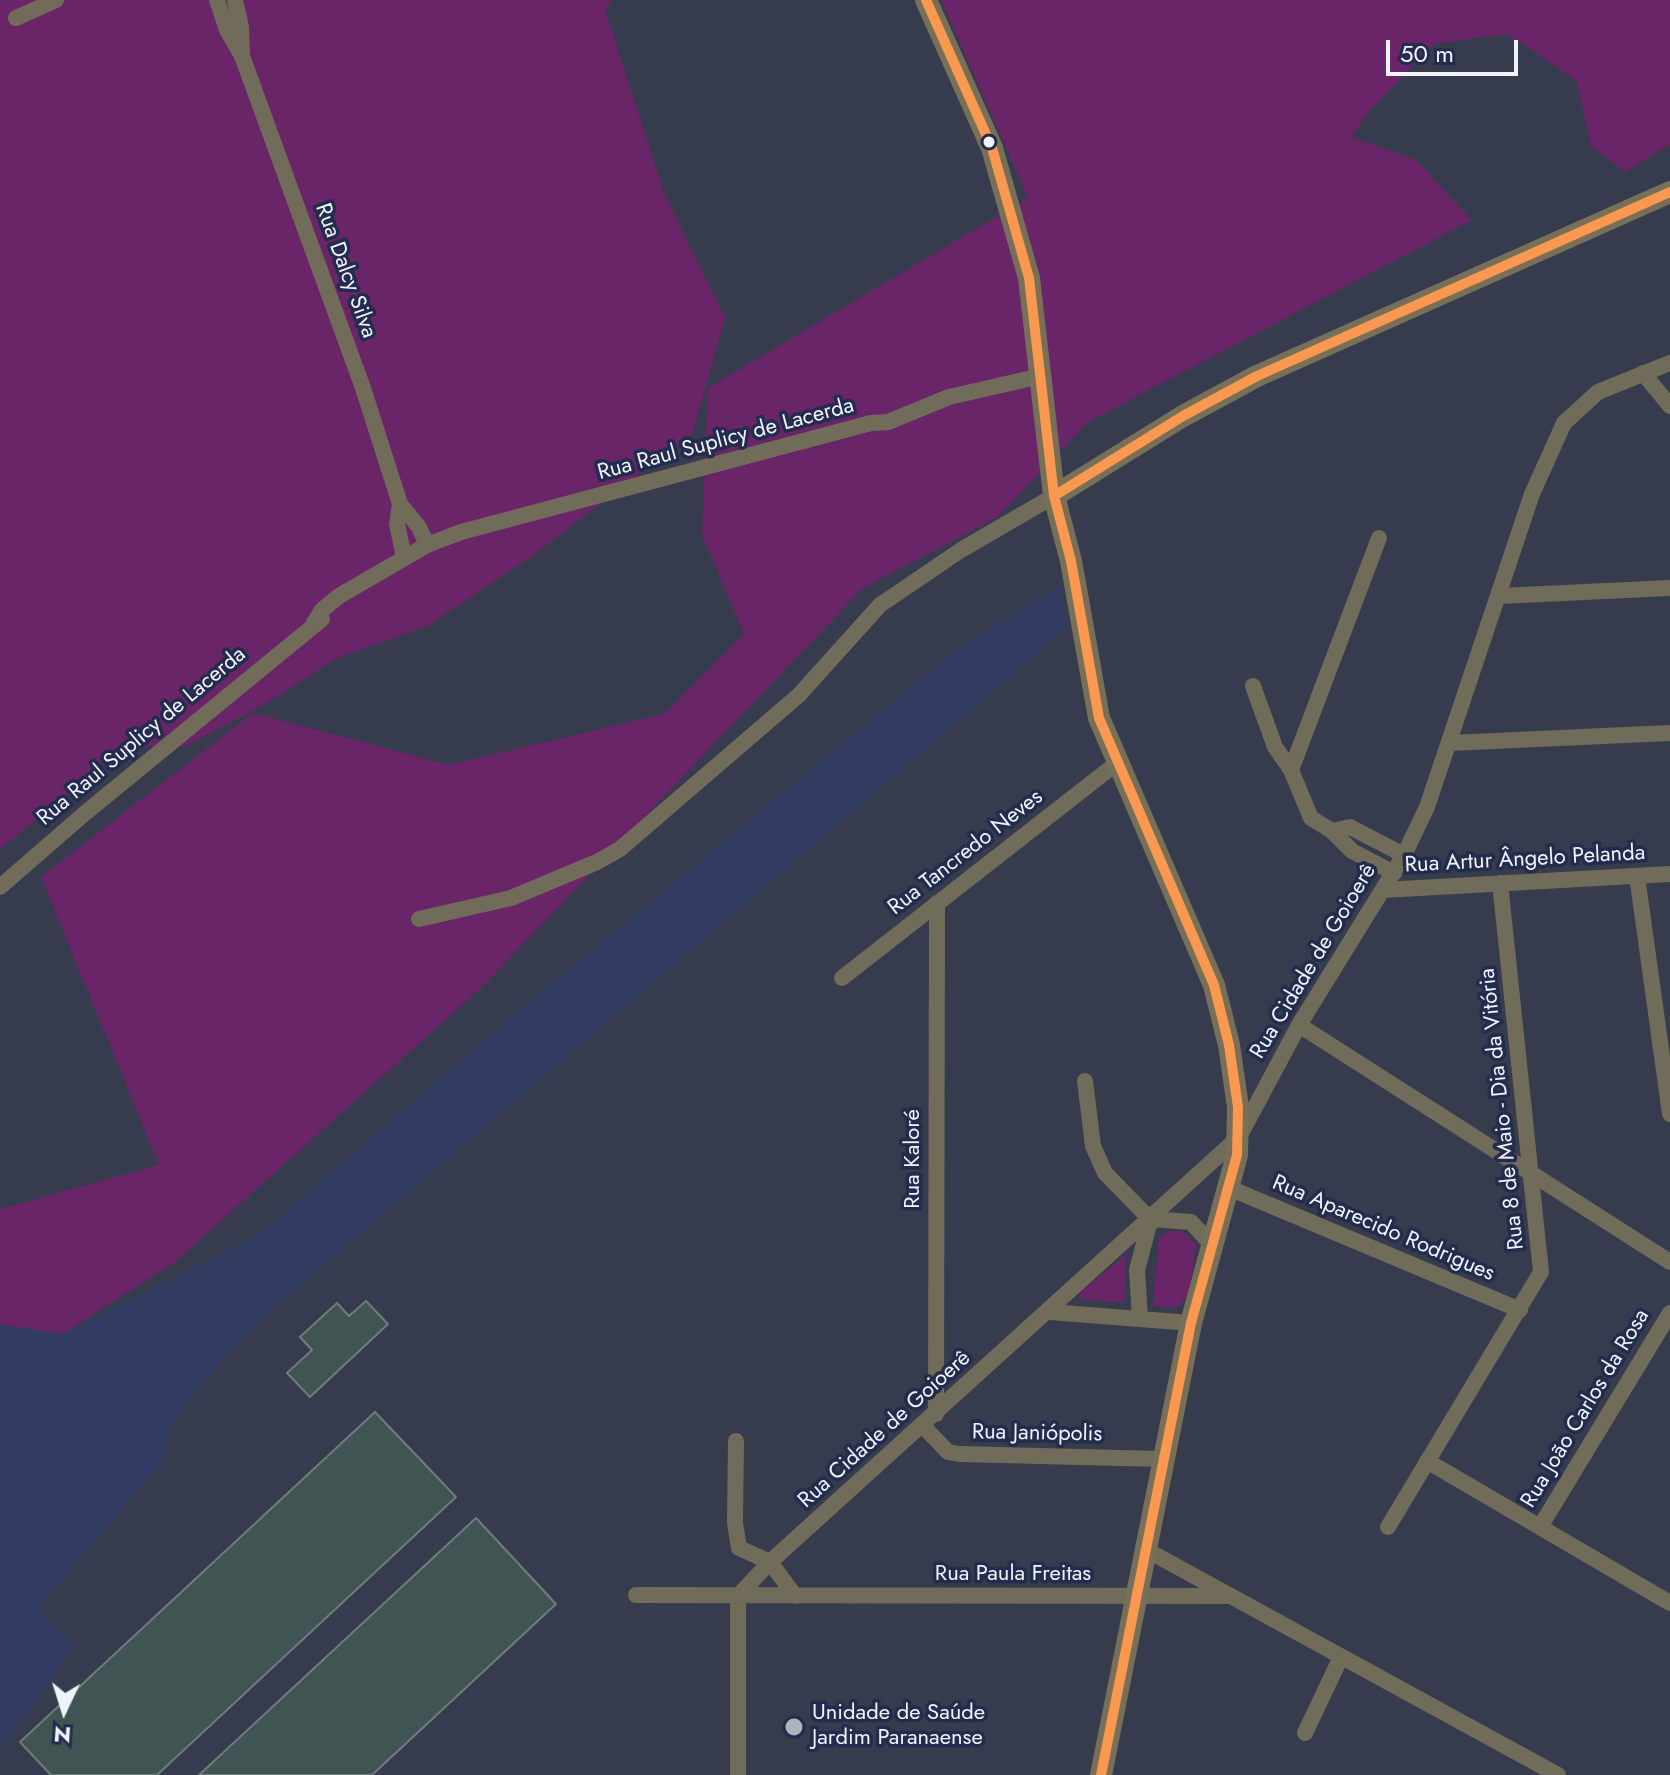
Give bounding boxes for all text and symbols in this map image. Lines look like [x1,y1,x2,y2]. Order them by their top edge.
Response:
scale bar [1390,24,1522,74]
text: 50 m [1400,36,1454,71]
unlabelled marker [981,134,997,150]
street label: Rua Dalcy Silva [308,200,382,342]
street label: Rua Raul Suplicy de Lacerda [595,393,857,487]
street label: Rua Raul Suplicy de Lacerda [32,642,252,832]
street label: Rua Tancredo Neves [883,784,1049,922]
street label: Rua Artur Ângelo Pelanda [1404,841,1646,879]
street label: Rua Cidade de Goioerê [1245,860,1383,1064]
street label: Rua 8 de Maio - Dia da Vitória [1475,967,1531,1251]
street label: Rua Kaloré [901,1109,927,1209]
street label: Rua Aparecido Rodrigues [1268,1170,1498,1288]
street label: Rua João Carlos da Rosa [1516,1305,1656,1513]
street label: Rua Cidade de Goioerê [793,1346,977,1514]
street label: Rua Janiópolis [972,1420,1102,1448]
street label: Rua Paula Freitas [935,1562,1091,1588]
north arrow [24,1671,104,1751]
place label: Unidade de Saúde Jardim Paranaense [812,1701,985,1752]
marker: Unidade de Saúde Jardim Paranaense [783,1716,805,1738]
text: N [52,1718,72,1752]

